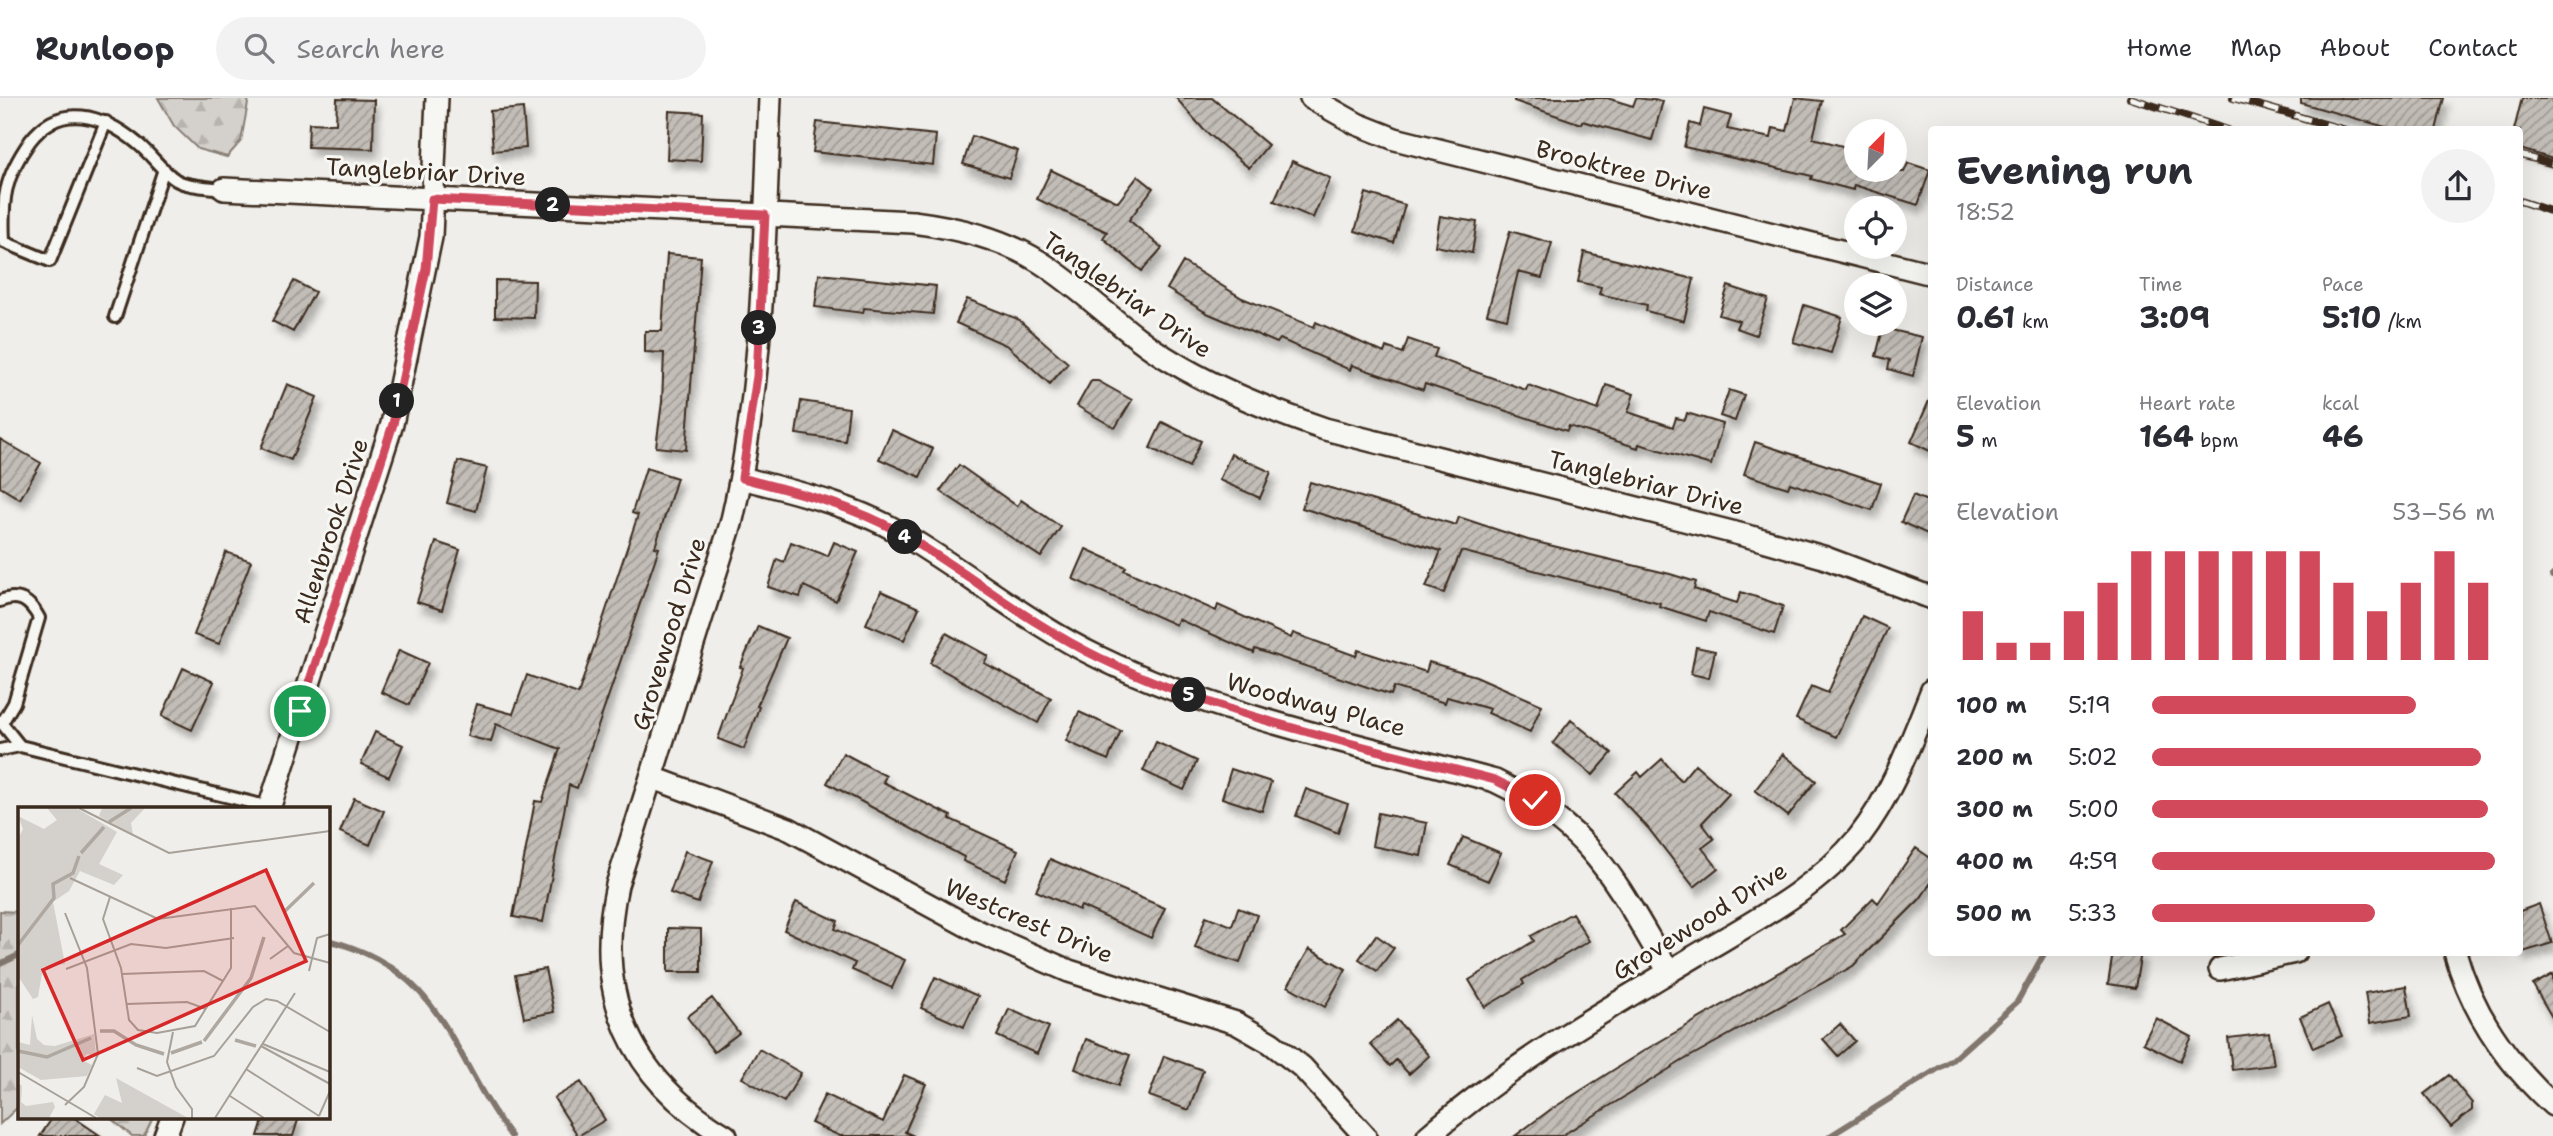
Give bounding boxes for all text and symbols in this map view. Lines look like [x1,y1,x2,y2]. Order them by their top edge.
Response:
search box [216,17,706,80]
text: Runloop [35,26,174,71]
icon: search [240,29,278,67]
text: Search here [296,31,445,66]
text: Home [2126,32,2192,64]
text: Map [2230,32,2282,64]
text: About [2320,32,2390,64]
text: Contact [2428,32,2518,64]
north arrow [1844,119,1908,182]
map controls [1844,119,1907,336]
street label: Brooktree Drive [1533,133,1715,207]
text: Evening run [1956,145,2193,196]
button: share [2421,149,2495,223]
street label: Tanglebriar Drive [325,151,527,193]
pin: 2 [536,188,570,222]
text: 2 [546,192,559,217]
button: locate [1844,196,1907,259]
text: 18:52 [1956,197,2015,227]
street label: Tanglebriar Drive [1036,224,1218,366]
text: Distance [1956,272,2034,297]
text: Time [2139,272,2183,297]
text: Pace [2322,272,2364,297]
button: layers [1844,273,1907,336]
text: 0.61 [1956,297,2015,338]
text: 3:09 [2139,297,2210,338]
text: 5:10 [2322,297,2381,338]
text: km [2015,309,2049,334]
text: /km [2381,309,2422,334]
pin: 3 [742,310,776,345]
text: 3 [752,315,765,340]
pin: 1 [380,384,414,418]
text: 1 [392,388,401,413]
text: Elevation [1956,391,2041,416]
text: Heart rate [2139,391,2236,416]
text: kcal [2322,391,2359,416]
text: 5 [1956,416,1975,457]
text: 164 [2139,416,2194,457]
text: 46 [2322,416,2364,457]
text: m [1975,428,1998,453]
text: bpm [2194,428,2239,453]
street label: Allenbrook Drive [286,434,376,628]
street label: Tanglebriar Drive [1545,443,1747,523]
text: Elevation [1956,497,2059,527]
text: 53–56 m [2392,497,2495,527]
pin: 4 [888,520,922,555]
text: 4 [898,524,911,549]
street label: Grovewood Drive [624,534,714,734]
street label: Woodway Place [1223,666,1409,744]
pin: 5 [1172,678,1206,712]
pin [270,681,330,741]
text: 5 [1183,682,1194,707]
text: 100 m [1956,690,2027,720]
text: 5:19 [2068,690,2111,720]
icon: arrive [281,692,319,730]
text: 200 m [1956,742,2033,772]
text: 5:02 [2068,742,2118,772]
pin [1505,770,1565,830]
icon: check [1516,781,1554,819]
text: 300 m [1956,794,2033,824]
text: 5:00 [2068,794,2119,824]
inset map [18,807,329,1118]
text: 400 m [1956,846,2033,876]
text: 4:59 [2068,846,2118,876]
street label: Grovewood Drive [1607,854,1793,988]
street label: Westcrest Drive [940,871,1118,971]
text: 500 m [1956,898,2031,928]
text: 5:33 [2068,898,2117,928]

